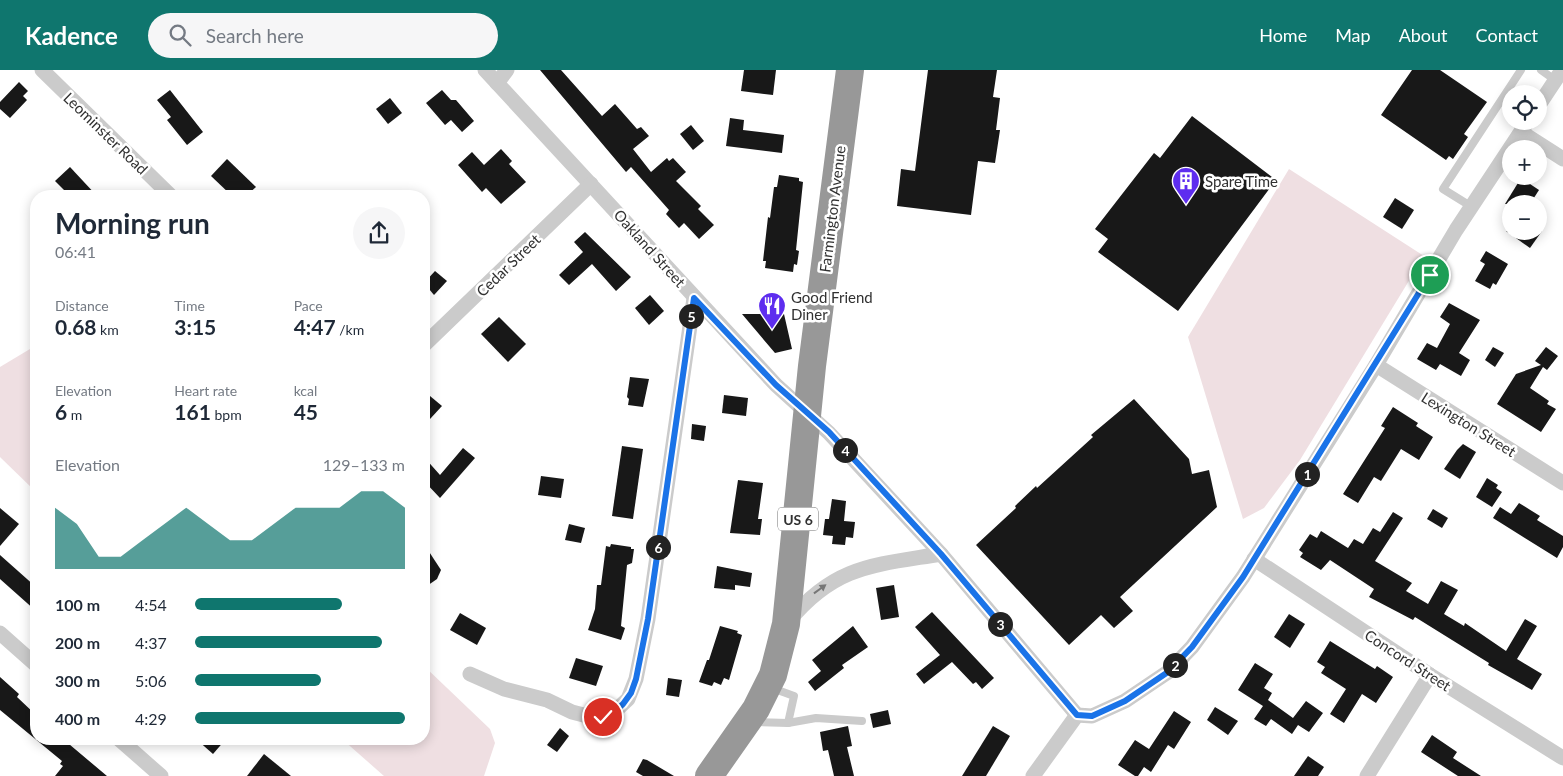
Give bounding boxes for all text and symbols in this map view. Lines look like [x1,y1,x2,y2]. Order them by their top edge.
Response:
search box [148,13,498,58]
text: Kadence [25,21,118,50]
icon: search [166,21,194,49]
text: Search here [206,24,304,47]
text: Home [1259,24,1307,46]
text: Map [1335,24,1371,46]
text: About [1399,24,1448,46]
text: Contact [1476,24,1538,46]
map controls [1502,85,1547,240]
button: locate [1502,85,1547,130]
street label: Leominster Road [60,88,152,178]
button: + [1502,140,1547,185]
street label: Farmington Avenue [815,144,849,273]
building icon: Spare Time [1171,166,1201,205]
place label: Spare Time [1205,172,1278,190]
button: − [1502,195,1547,240]
text: Morning run [55,206,210,240]
street label: Oakland Street [611,206,690,291]
button: share [353,207,405,259]
street label: Cedar Street [472,230,544,300]
text: 06:41 [55,242,96,261]
pin [1409,254,1451,296]
icon: arrive [1416,261,1444,289]
place label: Good Friend Diner [791,288,873,323]
restaurant icon: Good Friend Diner [757,291,787,330]
text: Distance [55,297,109,314]
text: Time [174,297,205,314]
text: Pace [294,297,323,314]
pin: 5 [678,304,704,328]
text: 5 [687,308,696,325]
text: 0.68 [55,314,97,339]
text: 3:15 [174,314,216,339]
text: 4:47 [294,314,336,339]
text: km [97,321,119,338]
text: /km [336,321,364,338]
text: Elevation [55,382,112,399]
text: Heart rate [174,382,237,399]
text: kcal [294,382,317,399]
street label: Lexington Street [1419,388,1520,461]
text: 6 [55,399,67,424]
text: 161 [174,399,211,424]
text: 45 [294,399,318,424]
text: m [67,406,82,423]
text: bpm [211,406,242,423]
pin: 4 [832,438,858,462]
text: 4 [841,442,850,459]
text: Elevation [55,455,120,474]
text: 129–133 m [323,455,405,474]
pin: 1 [1294,462,1320,486]
text: 1 [1303,466,1312,483]
road number: US 6 [778,508,818,530]
pin: 6 [646,534,670,560]
text: 6 [654,539,663,556]
one-way arrow [813,584,827,594]
text: 100 m [55,595,100,614]
text: 4:54 [135,595,167,614]
pin: 3 [988,612,1012,636]
text: 3 [996,616,1005,633]
street label: Concord Street [1362,625,1455,695]
text: 200 m [55,633,100,652]
text: 4:37 [135,633,167,652]
pin: 2 [1162,652,1188,678]
text: 2 [1171,657,1180,674]
text: 300 m [55,671,100,690]
text: 5:06 [135,671,167,690]
pin [582,696,624,738]
icon: check [589,703,617,731]
text: 400 m [55,709,100,728]
text: 4:29 [135,709,167,728]

